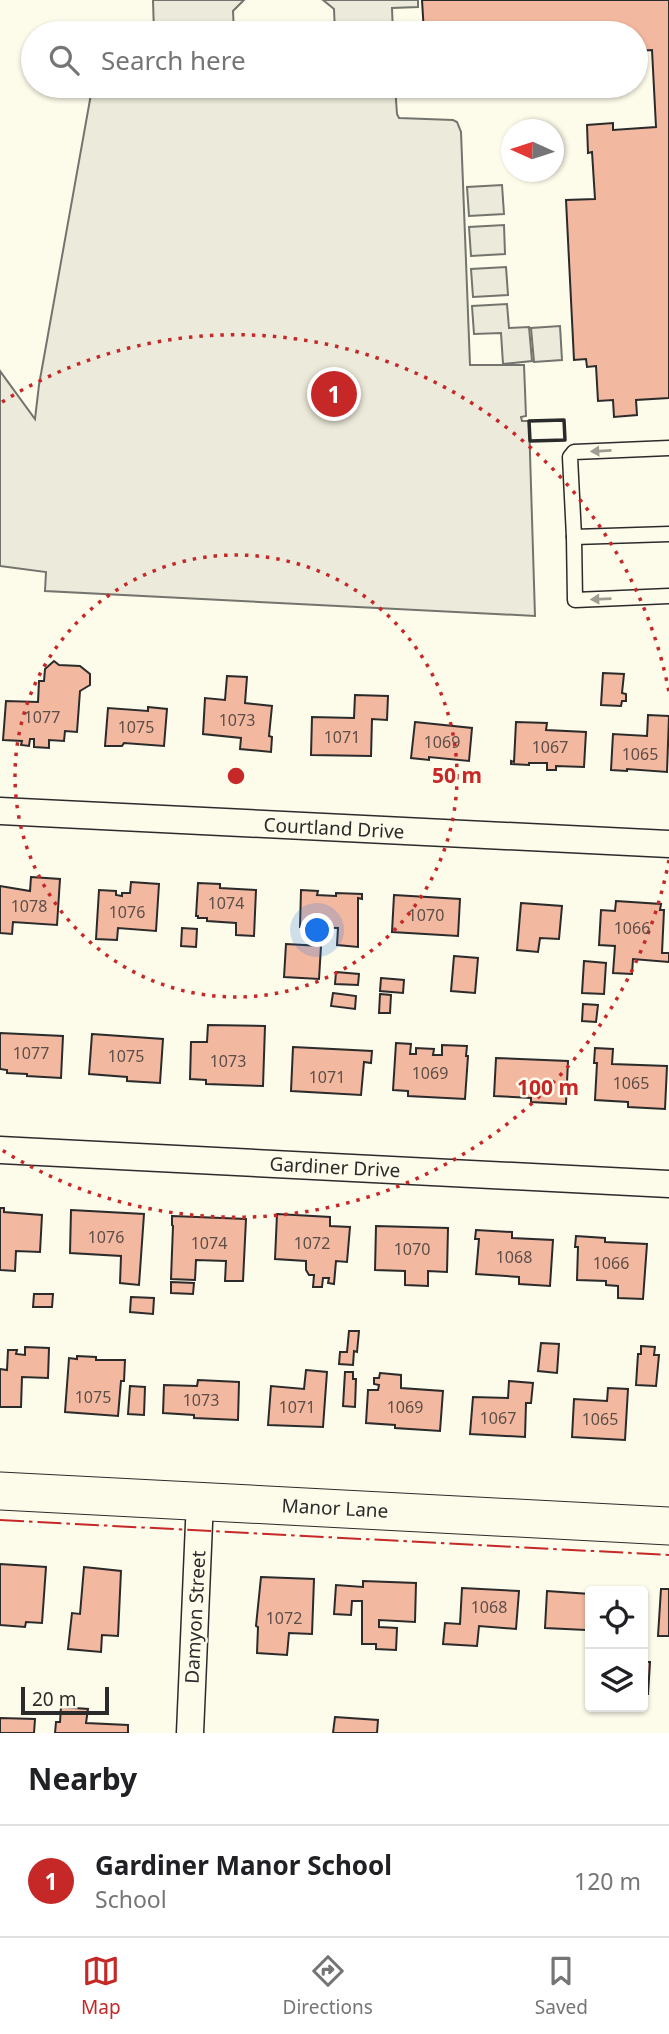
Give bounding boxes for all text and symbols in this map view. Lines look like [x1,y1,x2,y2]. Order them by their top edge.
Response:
search box [21,21,648,98]
icon: search [45,41,83,79]
text: Search here [101,42,246,78]
north arrow [501,119,564,182]
pin: 1 [311,368,357,420]
one-way arrow [590,446,612,457]
one-way arrow [590,593,612,604]
house number: 1077 [24,706,60,728]
house number: 1073 [219,709,255,731]
house number: 1075 [118,716,154,738]
house number: 1071 [324,726,360,748]
house number: 1069 [424,731,460,753]
house number: 1067 [532,736,568,758]
house number: 1065 [622,743,658,765]
text: 50 m [432,761,482,789]
centre of rings [224,764,248,788]
street label: Courtland Drive [263,811,405,845]
house number: 1074 [208,892,244,914]
house number: 1078 [11,895,47,917]
house number: 1076 [109,901,145,923]
house number: 1070 [408,904,444,926]
your location [300,913,334,947]
house number: 1066 [614,917,650,939]
house number: 1077 [13,1042,49,1064]
house number: 1075 [108,1045,144,1067]
house number: 1073 [210,1050,246,1072]
house number: 1069 [412,1062,448,1084]
house number: 1071 [309,1066,345,1088]
house number: 1065 [613,1072,649,1094]
text: 100 m [517,1073,579,1101]
street label: Gardiner Drive [269,1151,401,1183]
house number: 1076 [88,1226,124,1248]
house number: 1074 [191,1232,227,1254]
house number: 1072 [294,1232,330,1254]
house number: 1070 [394,1238,430,1260]
house number: 1068 [496,1246,532,1268]
house number: 1066 [593,1252,629,1274]
house number: 1075 [75,1386,111,1408]
house number: 1073 [183,1389,219,1411]
house number: 1071 [279,1396,315,1418]
house number: 1069 [387,1396,423,1418]
house number: 1067 [480,1407,516,1429]
house number: 1065 [582,1408,618,1430]
street label: Manor Lane [281,1492,389,1524]
street label: Damyon Street [179,1550,211,1684]
map controls [585,1586,648,1712]
button: locate [585,1586,648,1649]
house number: 1068 [471,1596,507,1618]
house number: 1072 [266,1607,302,1629]
button: layers [585,1649,648,1712]
scale bar [21,1684,108,1716]
text: 20 m [32,1686,76,1712]
text: Nearby [28,1758,137,1799]
text: Gardiner Manor School [95,1847,392,1883]
text: 1 [44,1865,58,1897]
text: 120 m [574,1865,641,1897]
text: School [95,1883,167,1915]
tab: Map [81,1952,121,2020]
tab: Directions [283,1952,373,2020]
tab: Saved [535,1952,588,2020]

